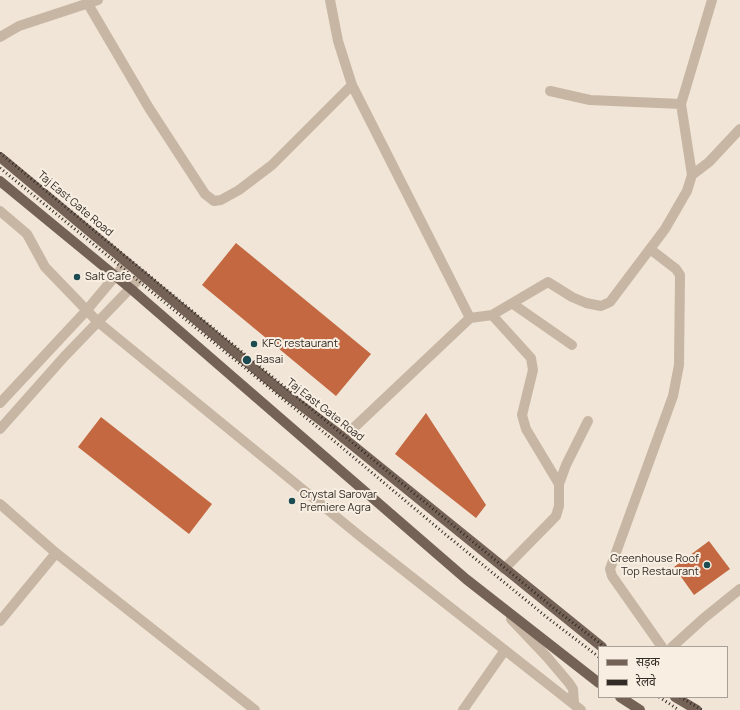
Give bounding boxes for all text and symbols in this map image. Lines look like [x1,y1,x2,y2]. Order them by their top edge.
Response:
street label: Taj East Gate Road [35,169,115,239]
place label: Salt Cafe [85,270,131,284]
marker: Salt Cafe [72,272,82,282]
place label: KFC restaurant [262,337,338,351]
marker: KFC restaurant [249,339,259,349]
place label: Basai [256,353,283,367]
marker: Basai [241,354,253,366]
street label: Taj East Gate Road [284,376,366,444]
place label: Crystal Sarovar Premiere Agra [300,488,377,514]
marker: Crystal Sarovar Premiere Agra [287,496,297,506]
place label: Greenhouse Roof Top Restaurant [610,552,699,578]
marker: Greenhouse Roof Top Restaurant [702,560,712,570]
legend [598,646,728,698]
text: सड़क [636,653,660,670]
text: रेलवे [636,673,656,690]

